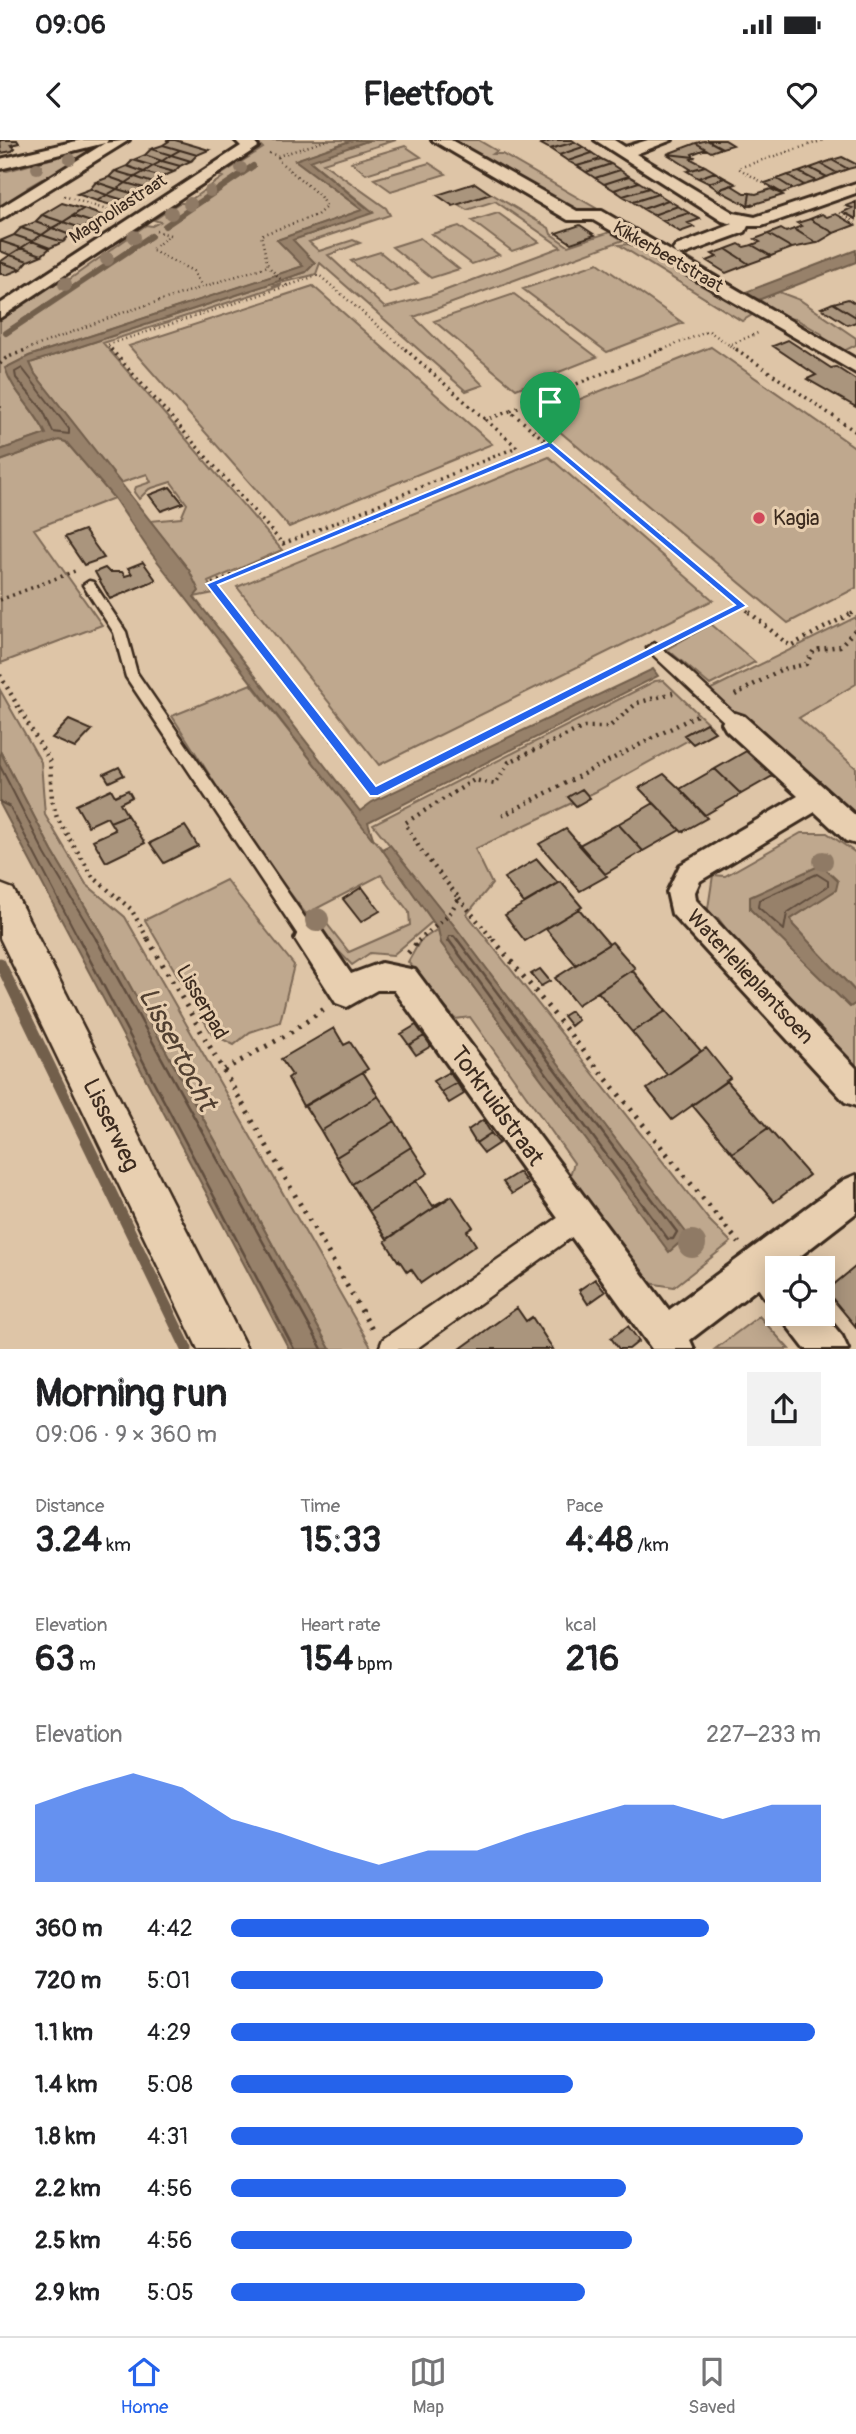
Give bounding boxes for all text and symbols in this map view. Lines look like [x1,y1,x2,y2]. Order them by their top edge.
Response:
text: 09:06 [35,9,106,41]
text: Fleetfoot [363,75,493,115]
icon: back [35,76,73,114]
icon: heart [783,76,821,114]
street label: Magnoliastraat [65,169,172,249]
street label: Kikkerbeetstraat [609,216,728,298]
pin [520,372,580,444]
icon: arrive [531,383,569,421]
place label: Kagia [773,505,820,532]
marker: Kagia [751,510,767,526]
street label: Waterlelieplantsoen [681,904,819,1050]
street label: Lisserpad [170,960,234,1044]
water label: Lissertocht [130,981,225,1119]
street label: Torkruidstraat [444,1041,550,1172]
street label: Lisserweg [76,1074,146,1176]
map controls [765,1256,835,1326]
button: locate [765,1256,835,1326]
text: Morning run [35,1370,227,1418]
button: share [747,1372,821,1446]
text: 09:06 · 9 × 360 m [35,1420,217,1449]
text: Distance [35,1494,104,1518]
text: Time [300,1494,340,1518]
text: Pace [566,1494,603,1518]
text: 3.24 [35,1518,102,1562]
text: 15:33 [300,1518,381,1562]
text: 4:48 [566,1518,633,1562]
text: km [102,1533,131,1557]
text: /km [633,1533,669,1557]
text: Elevation [35,1613,107,1637]
text: Heart rate [300,1613,380,1637]
text: kcal [566,1613,597,1637]
text: 63 [35,1637,75,1681]
text: 154 [300,1637,353,1681]
text: 216 [566,1637,619,1681]
text: m [75,1652,96,1676]
text: bpm [353,1652,393,1676]
text: Elevation [35,1720,123,1749]
text: 227–233 m [706,1720,821,1749]
text: 360 m [35,1914,102,1943]
text: 4:42 [147,1914,193,1943]
text: 720 m [35,1966,101,1995]
text: 5:01 [147,1966,190,1995]
text: 1.1 km [35,2018,93,2047]
text: 4:29 [147,2018,191,2047]
text: 1.4 km [35,2070,97,2099]
text: 5:08 [147,2070,193,2099]
text: 1.8 km [35,2122,96,2151]
text: 4:31 [147,2122,188,2151]
text: 2.2 km [35,2174,101,2203]
text: 4:56 [147,2174,192,2203]
text: 2.5 km [35,2226,100,2255]
text: 4:56 [147,2226,192,2255]
text: 2.9 km [35,2278,100,2307]
text: 5:05 [147,2278,194,2307]
tab: Home [120,2353,168,2419]
tab: Map [409,2353,447,2419]
tab: Saved [688,2353,736,2419]

